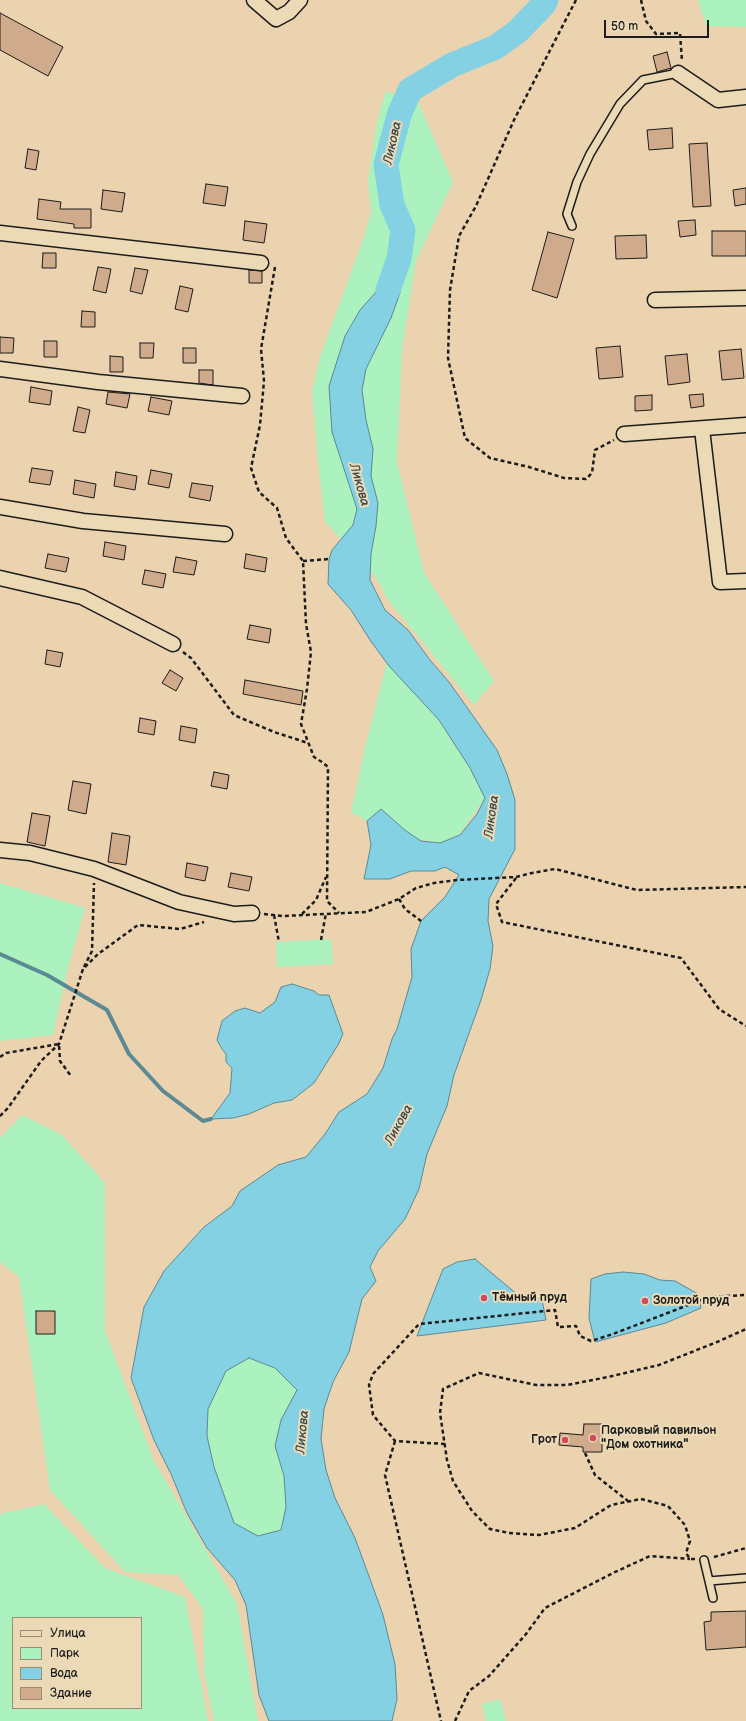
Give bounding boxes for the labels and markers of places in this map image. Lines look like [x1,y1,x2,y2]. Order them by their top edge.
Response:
place label: Тёмный пруд [492,1291,567,1305]
marker: Тёмный пруд [479,1293,489,1303]
place label: Золотой пруд [653,1294,729,1308]
marker: Золотой пруд [640,1296,650,1306]
place label: Парковый павильон "Дом охотника" [601,1424,716,1452]
place label: Грот [531,1433,557,1447]
marker: Парковый павильон "Дом охотника" [588,1433,598,1443]
marker: Грот [560,1435,570,1445]

